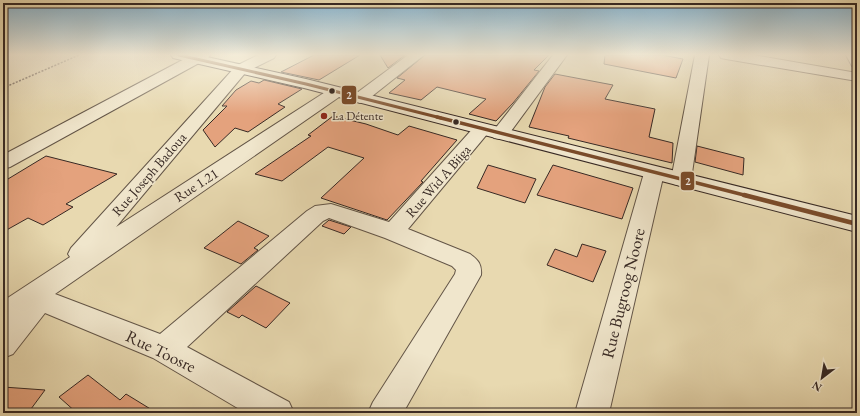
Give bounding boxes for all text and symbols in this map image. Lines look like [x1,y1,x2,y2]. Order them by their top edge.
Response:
line badge: 2 [341,85,357,105]
unlabelled marker [327,86,337,96]
text: 2 [346,88,352,102]
place label: La Détente [332,108,383,124]
marker: La Détente [319,111,329,121]
unlabelled marker [451,117,461,127]
street label: Rue Joseph Badoua [108,128,191,220]
street label: Rue Wid A Biiga [401,141,475,221]
street label: Rue 1.21 [171,164,221,206]
line badge: 2 [680,171,695,191]
text: 2 [685,174,691,188]
street label: Rue Bugroog Noore [596,225,650,360]
street label: Rue Toosre [122,325,200,378]
north arrow [802,358,842,398]
text: N [809,378,824,395]

